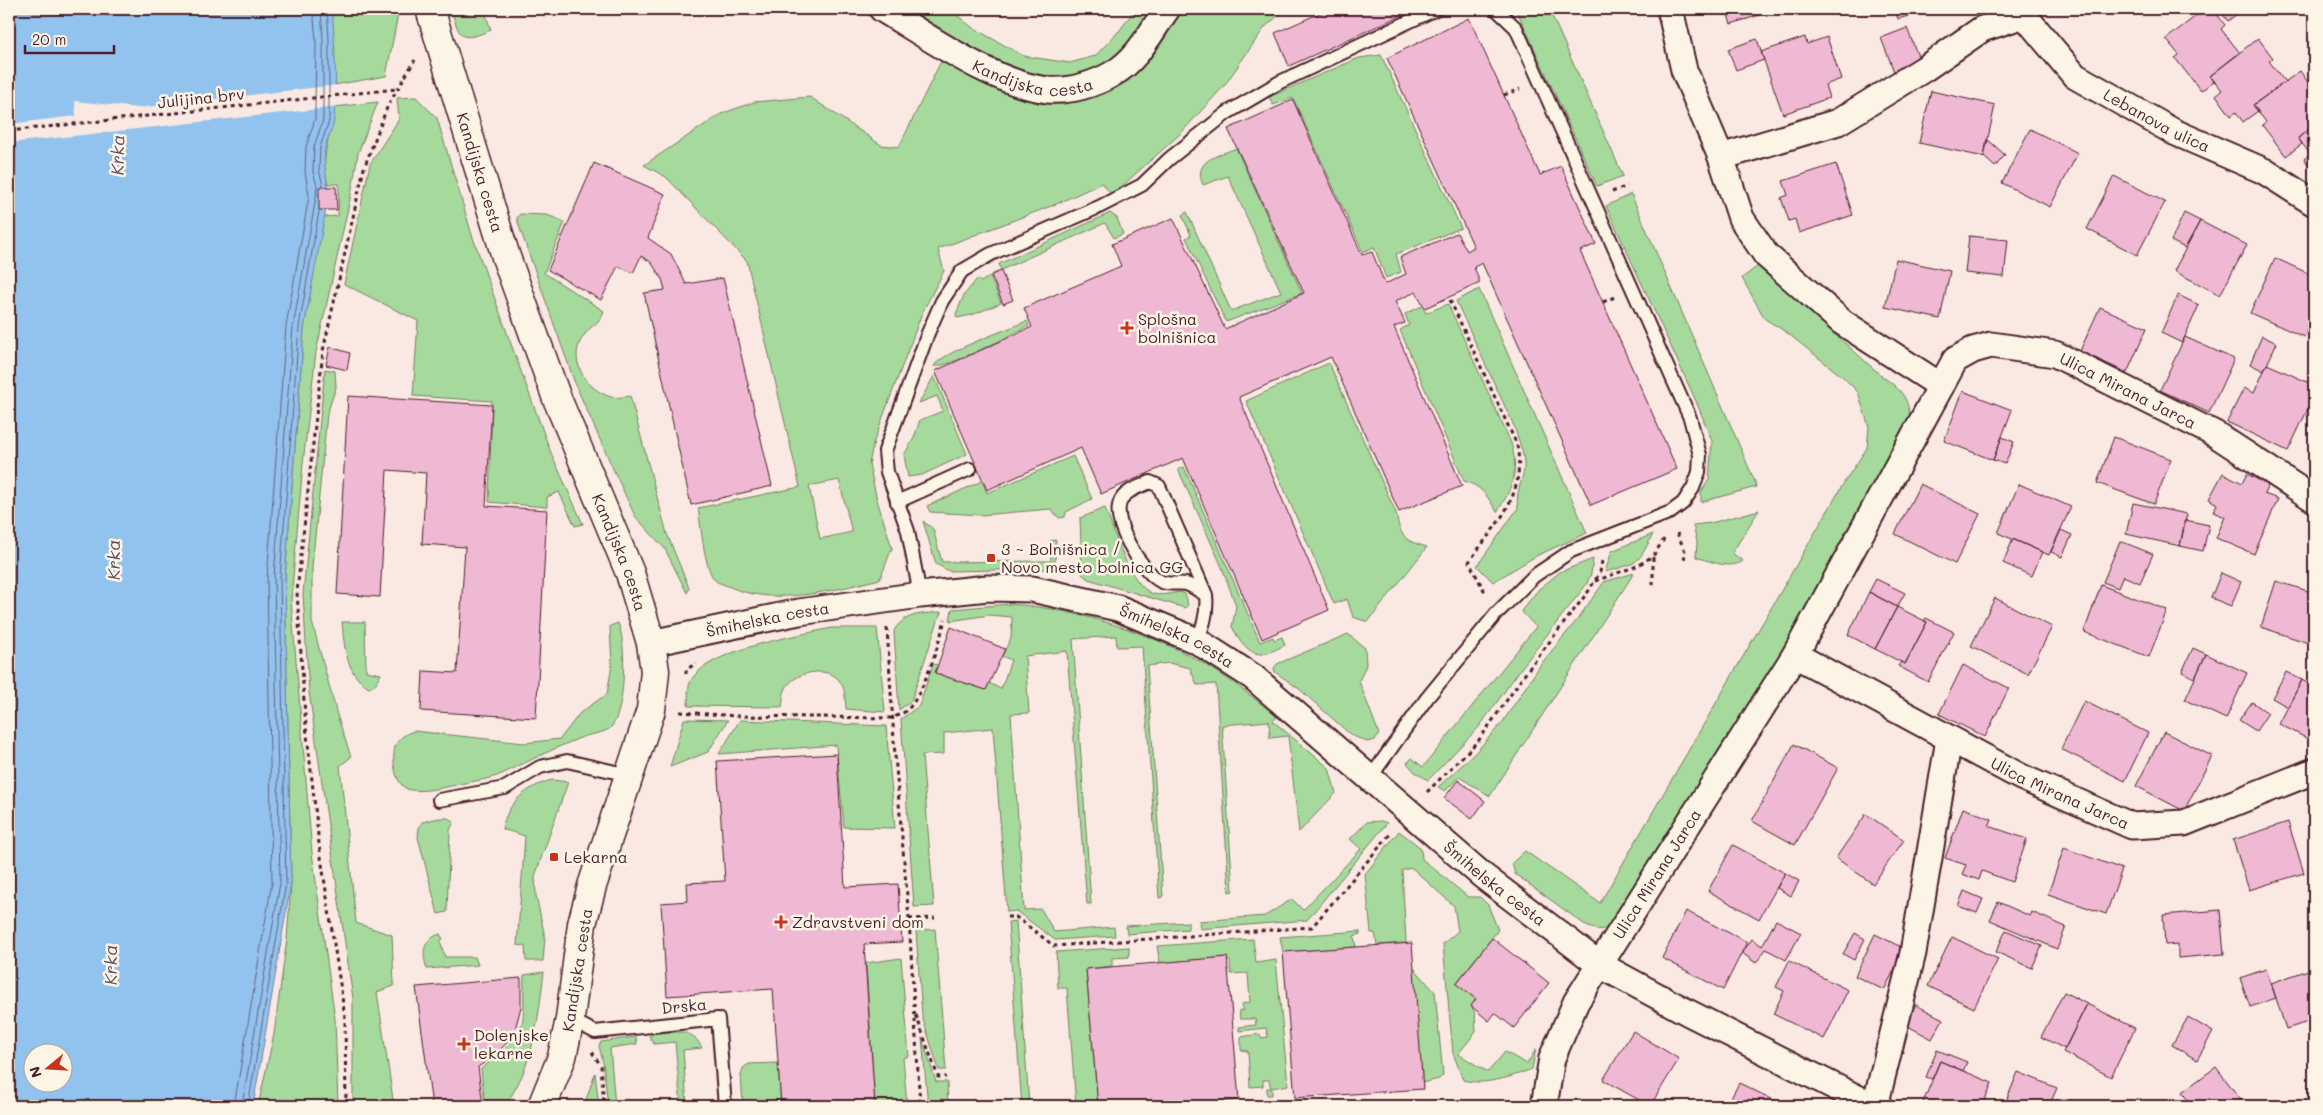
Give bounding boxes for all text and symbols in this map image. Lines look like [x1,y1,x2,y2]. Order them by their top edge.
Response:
scale bar [25,22,114,54]
text: 20 m [32,29,66,49]
street label: Kandijska cesta [969,54,1096,100]
street label: Julijina brv [156,82,245,113]
street label: Lebanova ulica [2100,83,2213,156]
street label: Kandijska cesta [452,110,509,235]
water label: Krka [105,134,129,176]
place label: Splošna bolnišnica [1138,308,1216,347]
marker: Splošna bolnišnica [1120,321,1134,335]
street label: Ulica Mirana Jarca [2056,347,2200,433]
street label: Kandijska cesta [588,490,652,614]
place label: 3 ~ Bolnišnica / Novo mesto bolnica GG [1001,538,1183,577]
water label: Krka [101,540,125,580]
marker: 3 ~ Bolnišnica / Novo mesto bolnica GG [985,552,997,564]
street label: Šmihelska cesta [704,597,830,641]
street label: Šmihelska cesta [1117,599,1238,672]
street label: Ulica Mirana Jarca [1987,752,2133,833]
street label: Ulica Mirana Jarca [1607,805,1705,943]
street label: Šmihelska cesta [1440,836,1550,930]
place label: Lekarna [564,846,628,867]
marker: Lekarna [548,851,560,863]
street label: Kandijska cesta [556,907,597,1033]
place label: Zdravstveni dom [792,911,924,932]
marker: Zdravstveni dom [774,915,788,929]
water label: Krka [98,945,122,985]
street label: Drska [660,993,707,1018]
place label: Dolenjske lekarne [474,1024,549,1063]
marker: Dolenjske lekarne [458,1038,470,1050]
north arrow [22,1042,72,1092]
text: N [24,1064,46,1080]

